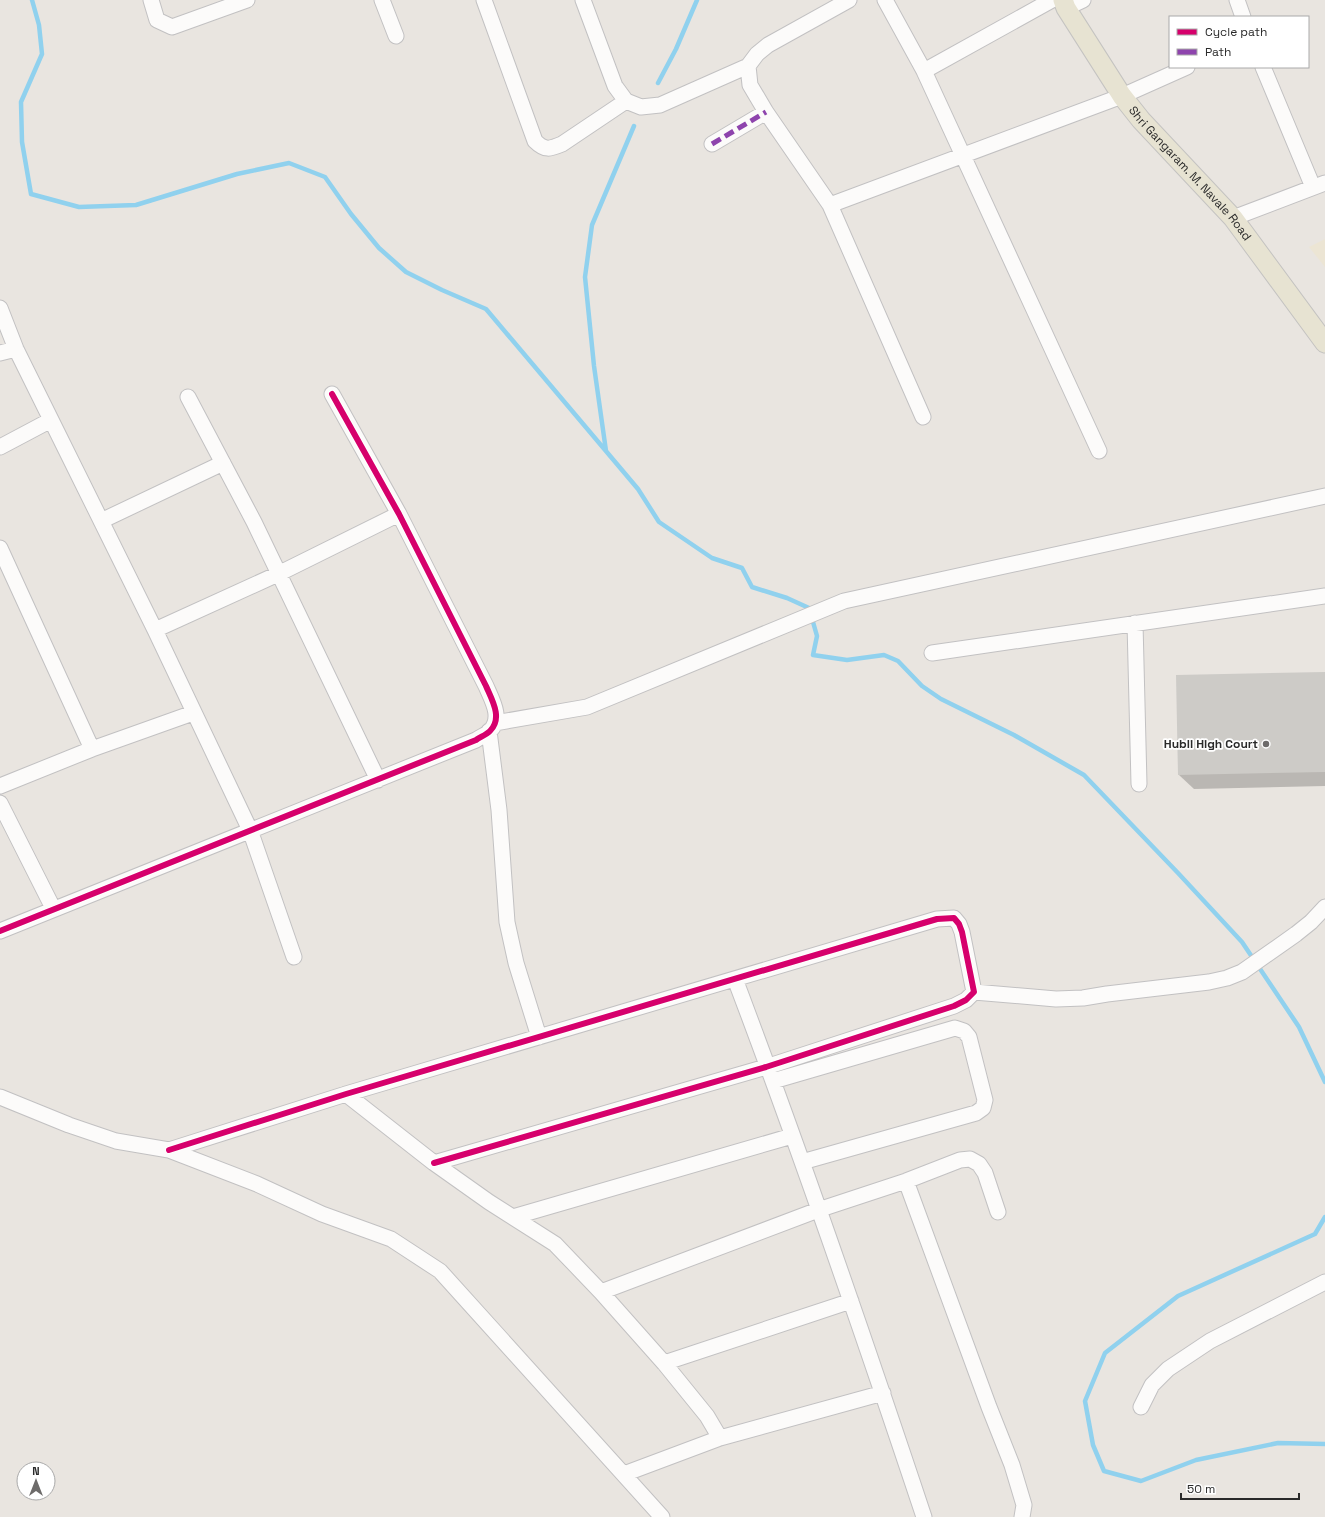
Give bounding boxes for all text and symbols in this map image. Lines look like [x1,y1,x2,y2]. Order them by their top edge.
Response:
legend [1169,16,1309,68]
text: Cycle path [1205,24,1267,40]
text: Path [1205,44,1231,60]
street label: Shri Gangaram. M. Navale Road [1125,103,1255,244]
place label: Hubli High Court [1164,736,1258,752]
marker: Hubli High Court [1261,739,1271,749]
north arrow [16,1461,56,1501]
text: N [32,1464,40,1478]
scale bar [1181,1475,1299,1501]
text: 50 m [1187,1481,1215,1497]

